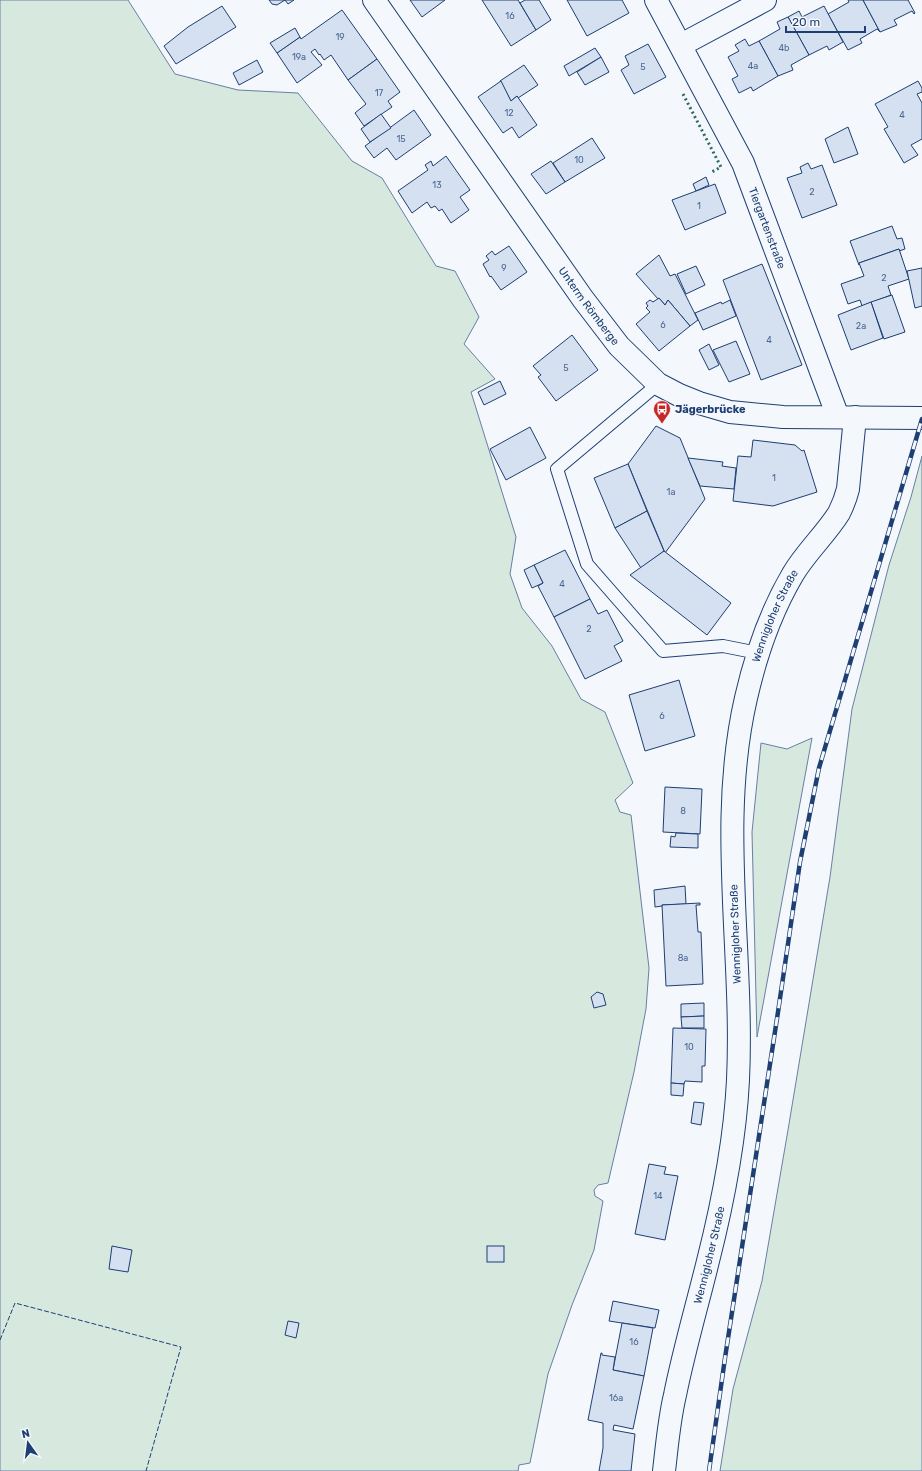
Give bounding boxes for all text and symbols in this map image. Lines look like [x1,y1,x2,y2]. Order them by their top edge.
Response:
scale bar [786,8,865,34]
house number: 16 [505,11,515,21]
text: 20 m [792,15,820,29]
house number: 19 [335,32,345,42]
house number: 4b [779,43,789,53]
house number: 19a [292,52,306,62]
house number: 4a [748,61,758,71]
house number: 5 [640,62,646,72]
house number: 17 [375,88,384,98]
house number: 12 [504,108,514,118]
house number: 4 [899,110,905,120]
house number: 15 [396,134,406,144]
house number: 10 [574,155,584,165]
house number: 13 [432,180,442,190]
street label: Tiergartenstraße [746,185,788,271]
house number: 2 [809,187,815,197]
house number: 1 [697,201,701,211]
house number: 9 [501,263,507,273]
street label: Unterm Römberge [556,264,622,348]
house number: 2 [881,273,887,283]
house number: 6 [660,320,666,330]
house number: 2a [856,321,866,331]
house number: 4 [766,335,772,345]
house number: 5 [563,363,569,373]
bus stop icon: Jägerbrücke [652,399,672,424]
place label: Jägerbrücke [675,403,746,416]
house number: 1 [772,473,776,483]
house number: 1a [667,487,675,497]
street label: Wennigloher Straße [750,567,801,664]
house number: 4 [559,579,565,589]
house number: 2 [586,624,592,634]
house number: 6 [659,711,665,721]
house number: 8 [680,806,686,816]
street label: Wennigloher Straße [727,884,744,984]
house number: 8a [678,953,688,963]
house number: 10 [684,1042,694,1052]
house number: 14 [653,1191,663,1201]
street label: Wennigloher Straße [691,1205,728,1305]
house number: 16 [629,1337,639,1347]
house number: 16a [609,1393,623,1403]
north arrow [8,1423,48,1463]
text: N [20,1426,31,1441]

